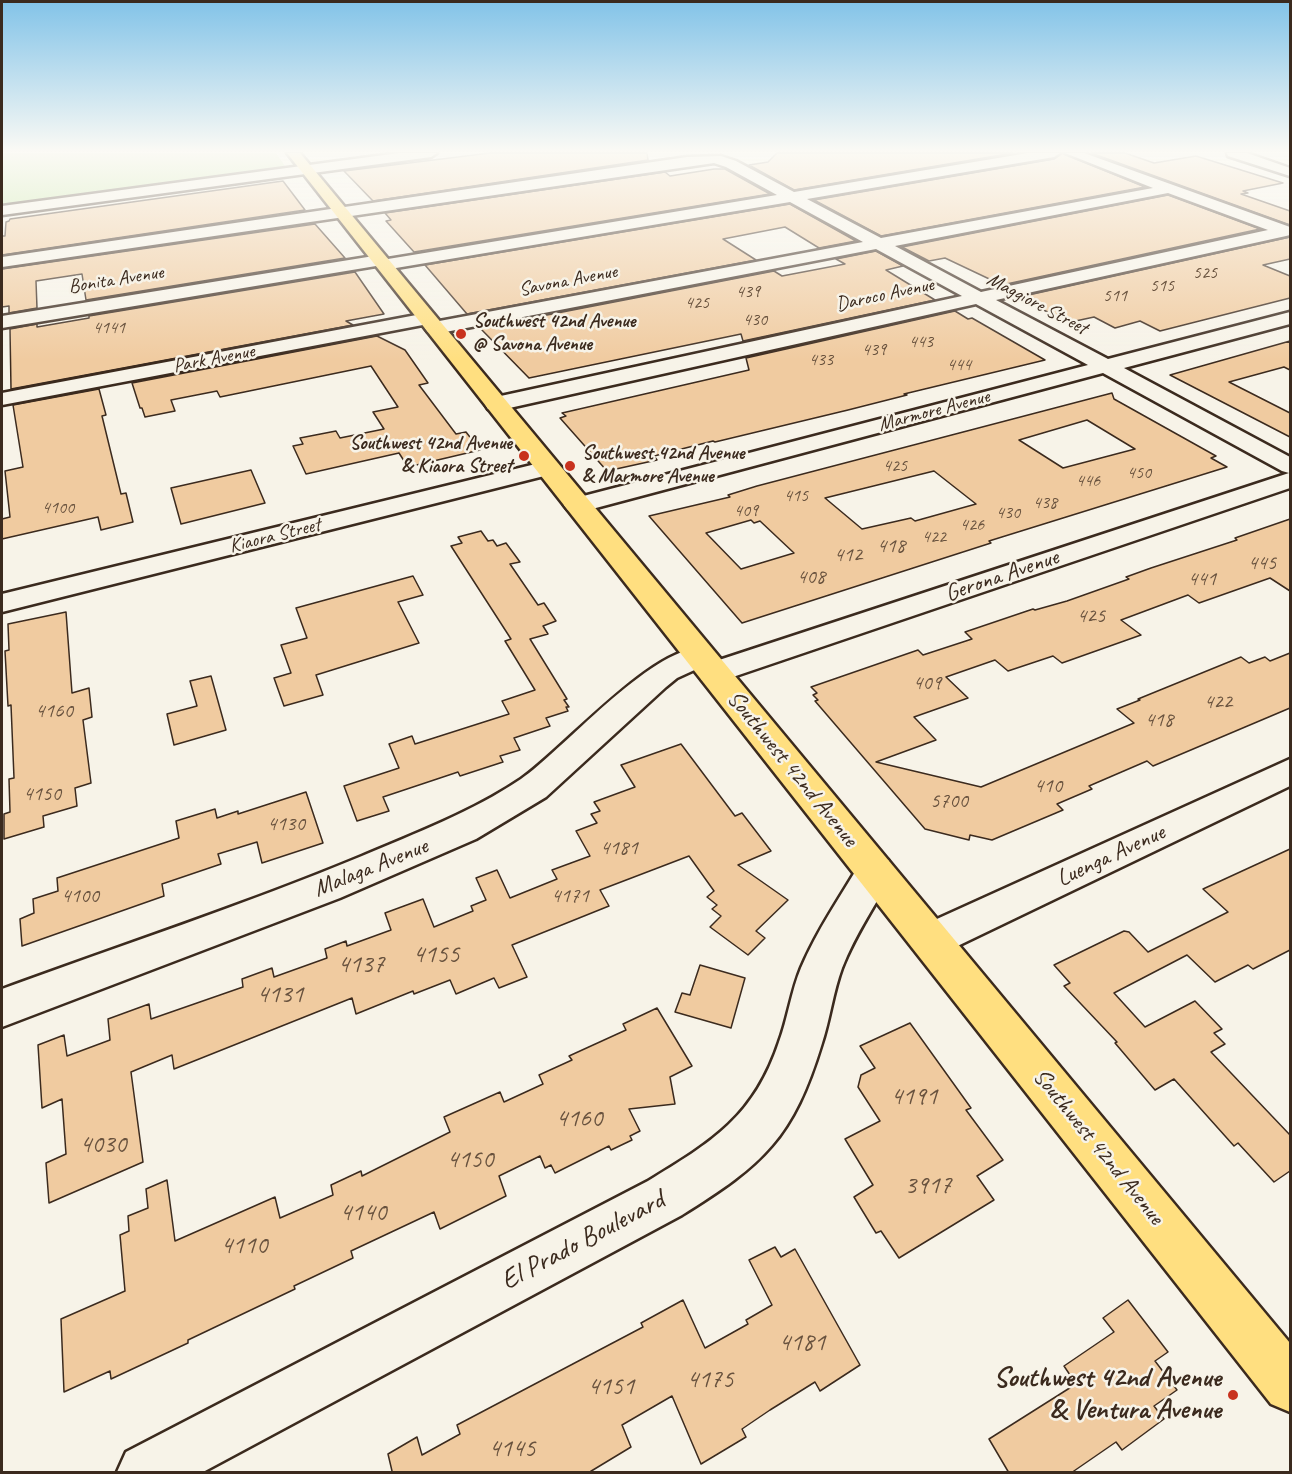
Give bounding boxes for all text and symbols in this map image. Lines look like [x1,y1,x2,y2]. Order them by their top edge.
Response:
street label: Savona Avenue [517,260,619,302]
street label: Bonita Avenue [67,261,165,299]
house number: 525 [1193,262,1217,284]
street label: Maggiore Street [983,268,1091,340]
street label: Daroco Avenue [834,273,936,317]
house number: 515 [1150,275,1174,297]
house number: 439 [736,281,760,303]
house number: 511 [1103,285,1127,307]
house number: 425 [685,292,709,314]
house number: 430 [743,309,767,331]
place label: Southwest 42nd Avenue @ Savona Avenue [473,310,635,357]
house number: 4141 [93,317,125,339]
marker: Southwest 42nd Avenue @ Savona Avenue [454,327,468,341]
house number: 443 [909,331,933,353]
street label: Park Avenue [171,339,257,379]
house number: 439 [862,339,886,361]
house number: 433 [809,349,833,371]
house number: 444 [947,354,971,376]
street label: Marmore Avenue [876,385,992,437]
place label: Southwest 42nd Avenue & Kiaora Street [350,432,512,479]
place label: Southwest 42nd Avenue & Marmore Avenue [582,442,744,489]
marker: Southwest 42nd Avenue & Kiaora Street [517,449,531,463]
house number: 425 [883,455,907,477]
marker: Southwest 42nd Avenue & Marmore Avenue [563,459,577,473]
house number: 450 [1127,462,1151,484]
house number: 446 [1076,470,1100,492]
house number: 415 [784,485,808,507]
house number: 438 [1033,492,1057,514]
house number: 4100 [42,497,74,519]
house number: 409 [734,500,758,522]
house number: 430 [996,502,1020,524]
street label: Kiaora Street [227,513,323,559]
house number: 426 [960,514,984,536]
house number: 422 [922,526,946,548]
house number: 418 [877,533,905,559]
house number: 412 [834,542,862,568]
street label: Gerona Avenue [941,543,1063,609]
house number: 445 [1248,550,1276,576]
house number: 408 [797,564,825,590]
house number: 441 [1188,566,1216,592]
house number: 425 [1077,603,1105,629]
house number: 409 [913,670,941,696]
street label: Southwest 42nd Avenue [720,685,864,853]
house number: 422 [1204,689,1232,715]
house number: 4160 [35,698,73,724]
house number: 418 [1145,707,1173,733]
house number: 410 [1034,773,1062,799]
house number: 4150 [23,781,61,807]
house number: 5700 [930,788,968,814]
house number: 4130 [267,811,305,837]
street label: Luenga Avenue [1052,818,1170,894]
street label: Malaga Avenue [310,832,432,904]
house number: 4181 [600,835,638,861]
house number: 4100 [61,883,99,909]
house number: 4171 [551,883,589,909]
house number: 4155 [413,939,459,971]
house number: 4137 [338,949,384,981]
house number: 4131 [257,979,303,1011]
street label: Southwest 42nd Avenue [1026,1063,1170,1231]
house number: 4191 [891,1081,937,1113]
house number: 4160 [556,1103,602,1135]
house number: 4030 [80,1129,126,1161]
house number: 4150 [447,1144,493,1176]
house number: 3917 [905,1170,951,1202]
street label: El Prado Boulevard [495,1184,671,1298]
house number: 4140 [340,1197,386,1229]
house number: 4110 [221,1230,267,1262]
house number: 4181 [779,1327,825,1359]
place label: Southwest 42nd Avenue & Ventura Avenue [994,1362,1221,1428]
house number: 4175 [687,1364,733,1396]
house number: 4151 [588,1371,634,1403]
marker: Southwest 42nd Avenue & Ventura Avenue [1226,1388,1240,1402]
house number: 4145 [489,1433,535,1465]

